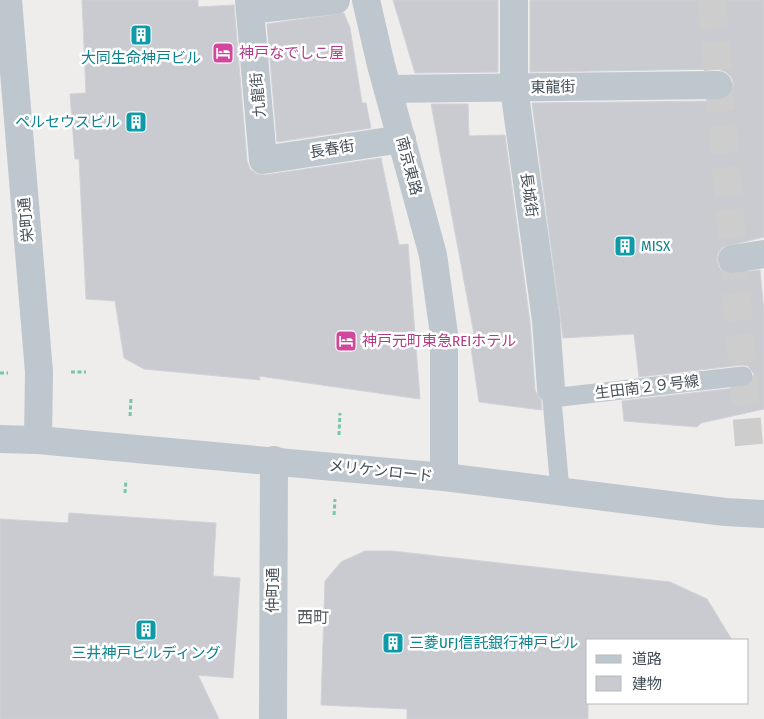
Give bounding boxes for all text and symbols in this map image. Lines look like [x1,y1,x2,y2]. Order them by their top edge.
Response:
building icon: 大同生命神戸ビル [129,23,153,47]
hotel icon: 神戸なでしこ屋 [211,41,235,65]
place label: 神戸なでしこ屋 [239,44,344,62]
place label: 大同生命神戸ビル [81,49,201,67]
street label: 九龍街 [247,72,269,118]
street label: 東龍街 [530,78,576,96]
building icon: ペルセウスビル [124,110,148,134]
place label: ペルセウスビル [15,113,120,131]
street label: 南京東路 [393,135,425,197]
street label: 長春街 [308,137,356,161]
street label: 長城街 [517,171,541,219]
street label: 栄町通 [15,197,37,243]
building icon: MISX [613,234,637,258]
place label: MISX [641,237,671,255]
hotel icon: 神戸元町東急REIホテル [334,329,358,353]
place label: 神戸元町東急REIホテル [362,332,516,350]
street label: 生田南２９号線 [594,372,700,402]
street label: メリケンロード [328,457,434,485]
street label: 仲町通 [264,567,282,613]
district label: 西町 [297,608,329,627]
building icon: 三井神戸ビルディング [134,618,158,642]
building icon: 三菱UFJ信託銀行神戸ビル [381,631,405,655]
place label: 三菱UFJ信託銀行神戸ビル [409,634,578,652]
legend [586,639,749,704]
place label: 三井神戸ビルディング [72,644,220,662]
text: 道路 [632,650,662,668]
text: 建物 [632,675,662,693]

